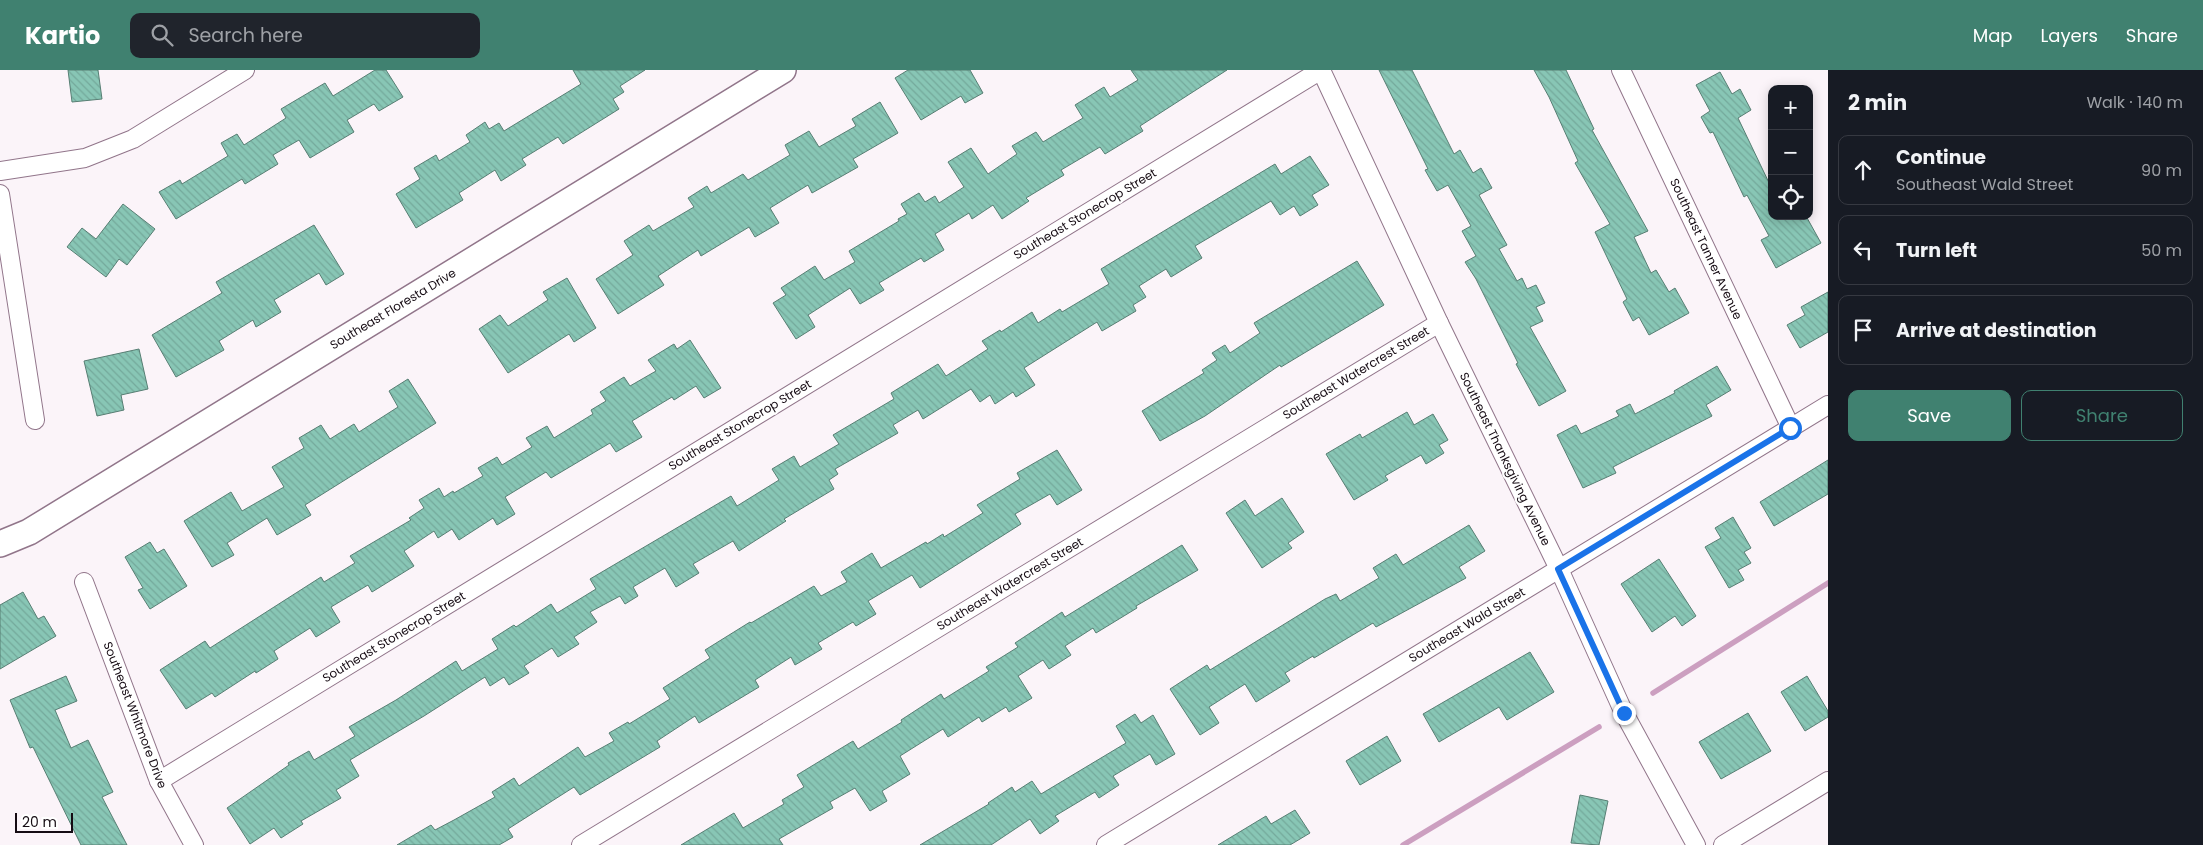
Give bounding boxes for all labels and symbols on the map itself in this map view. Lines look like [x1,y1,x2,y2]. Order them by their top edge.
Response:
street label: Southeast Stonecrop Street [1010,164,1159,263]
street label: Southeast Tanner Avenue [1666,175,1747,322]
street label: Southeast Floresta Drive [326,264,459,353]
street label: Southeast Watercrest Street [1279,322,1432,423]
street label: Southeast Thanksgiving Avenue [1456,369,1555,548]
street label: Southeast Stonecrop Street [665,375,814,474]
route start [1779,417,1802,440]
street label: Southeast Watercrest Street [933,533,1086,634]
street label: Southeast Wald Street [1405,583,1528,666]
street label: Southeast Stonecrop Street [319,587,468,686]
street label: Southeast Whitmore Drive [100,639,171,791]
route end [1613,702,1636,725]
scale bar [15,810,72,833]

